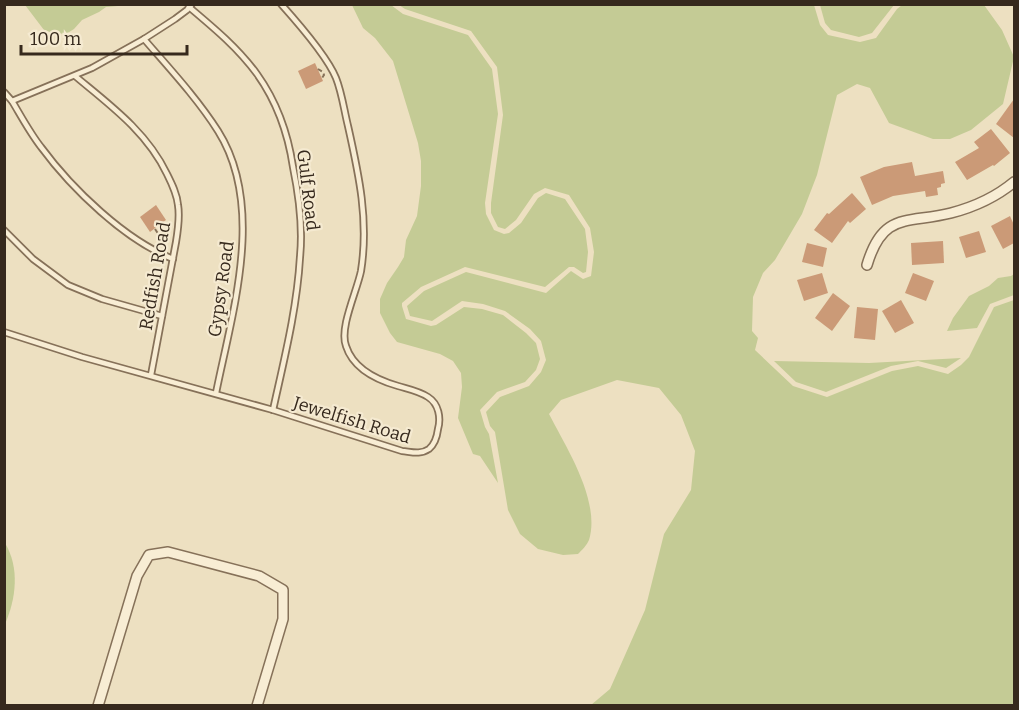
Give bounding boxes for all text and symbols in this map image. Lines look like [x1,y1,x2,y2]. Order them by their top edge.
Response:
scale bar [21,18,188,56]
text: 100 m [30,28,81,50]
street label: Gulf Road [292,148,324,232]
street label: Redfish Road [135,220,175,332]
street label: Gypsy Road [203,239,239,338]
street label: Jewelfish Road [290,391,414,448]

